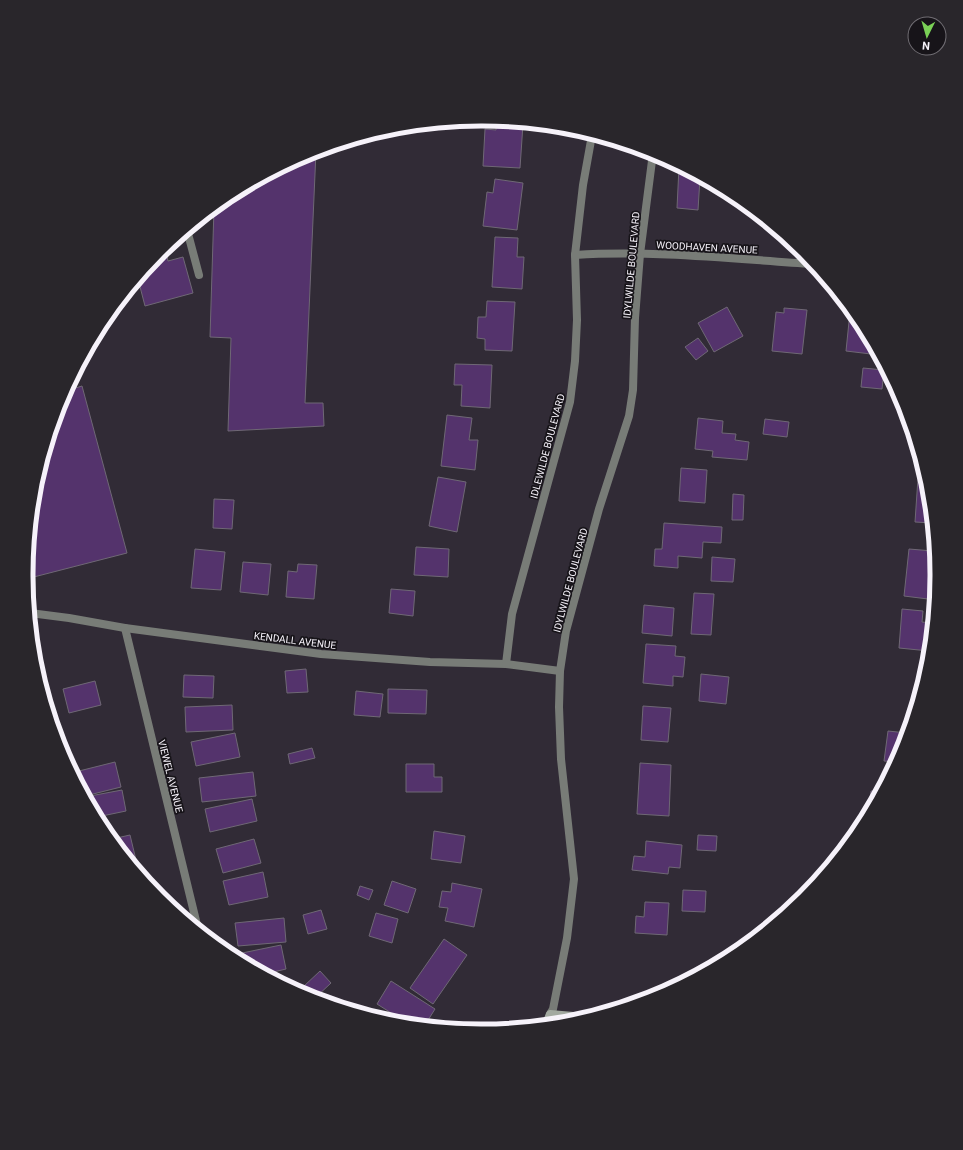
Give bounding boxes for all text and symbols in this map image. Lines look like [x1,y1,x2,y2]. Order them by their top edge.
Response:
north arrow [907,16,947,56]
text: N [922,39,931,52]
street label: IDYLWILDE BOULEVARD [621,211,642,319]
street label: WOODHAVEN AVENUE [656,239,758,256]
street label: IDLEWILDE BOULEVARD [528,393,567,500]
street label: IDYLWILDE BOULEVARD [551,527,590,633]
street label: KENDALL AVENUE [253,630,337,651]
street label: VIEWEL AVENUE [156,739,185,814]

